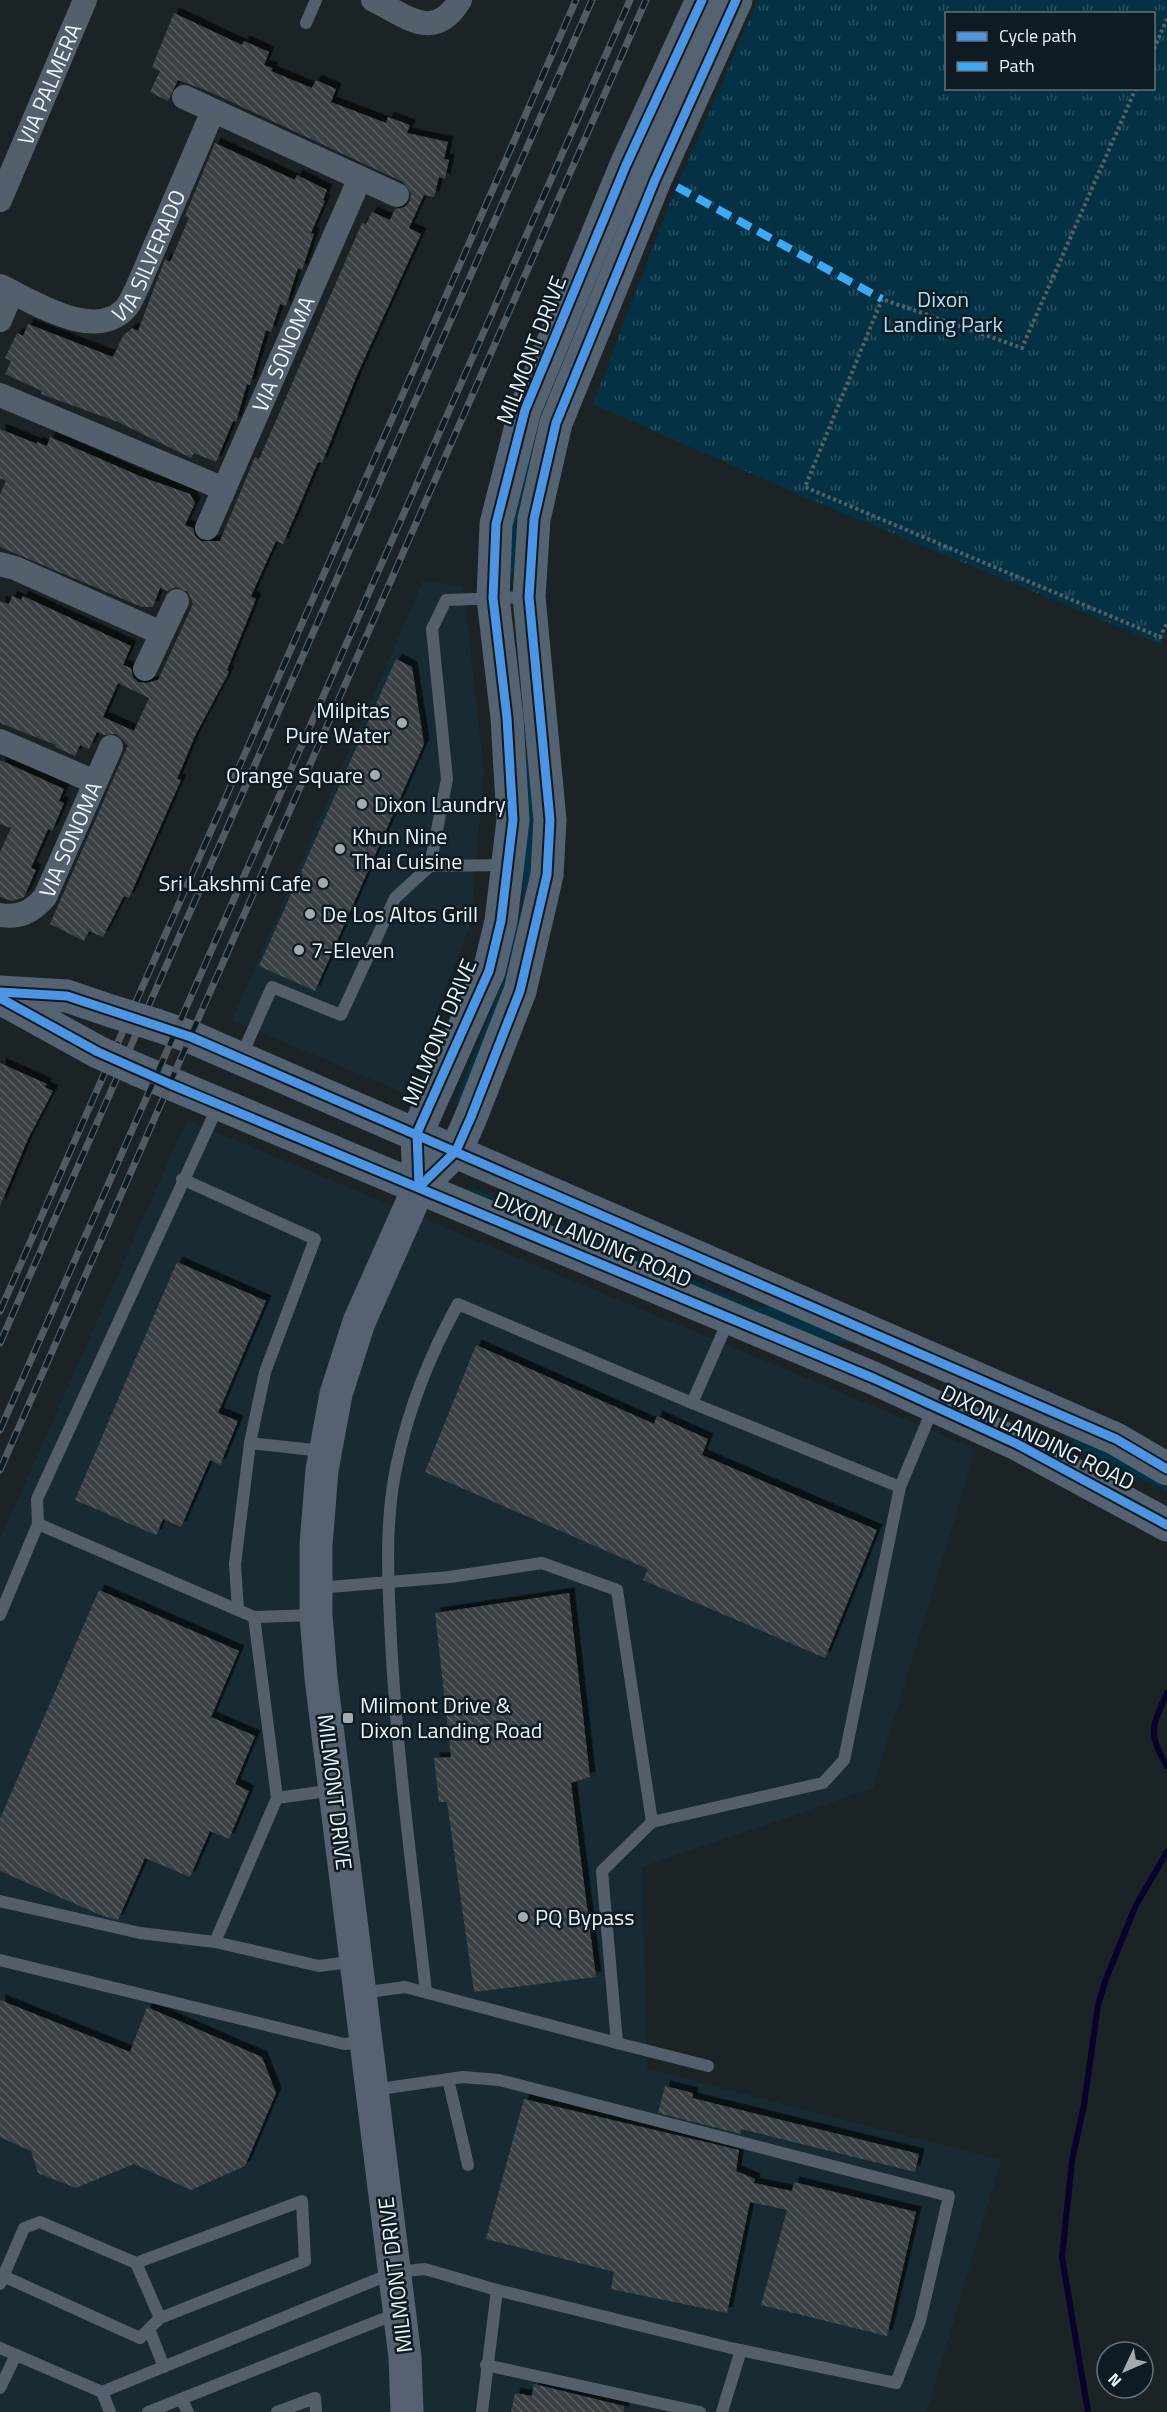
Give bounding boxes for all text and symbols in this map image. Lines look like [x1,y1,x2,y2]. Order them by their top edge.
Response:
legend [945,12,1155,90]
street label: VIA PALMERA [8,18,90,150]
text: Cycle path [999,22,1077,49]
text: Path [999,52,1035,79]
street label: VIA SILVERADO [105,184,194,331]
street label: MILMONT DRIVE [487,271,575,429]
park label: Dixon Landing Park [883,282,1003,341]
street label: VIA SONOMA [243,290,323,417]
place label: Milpitas Pure Water [285,693,390,752]
marker: Milpitas Pure Water [395,716,409,730]
place label: Orange Square [226,758,363,792]
marker: Orange Square [368,768,382,782]
street label: VIA SONOMA [30,776,111,903]
place label: Dixon Laundry [374,787,506,821]
marker: Dixon Laundry [355,797,369,811]
place label: Khun Nine Thai Cuisine [352,819,462,878]
marker: Khun Nine Thai Cuisine [333,842,347,856]
place label: Sri Lakshmi Cafe [158,866,311,900]
marker: Sri Lakshmi Cafe [316,876,330,890]
place label: De Los Altos Grill [322,897,478,931]
marker: De Los Altos Grill [303,907,317,921]
place label: 7-Eleven [311,933,394,967]
marker: 7-Eleven [292,943,306,957]
street label: MILMONT DRIVE [393,953,485,1111]
street label: DIXON LANDING ROAD [489,1182,697,1296]
street label: DIXON LANDING ROAD [935,1375,1141,1499]
place label: Milmont Drive & Dixon Landing Road [360,1688,542,1747]
marker: Milmont Drive & Dixon Landing Road [341,1711,355,1725]
street label: MILMONT DRIVE [309,1712,361,1872]
place label: PQ Bypass [535,1900,635,1934]
marker: PQ Bypass [516,1910,530,1924]
street label: MILMONT DRIVE [369,2195,421,2355]
north arrow [1095,2340,1155,2400]
text: N [1102,2368,1127,2393]

